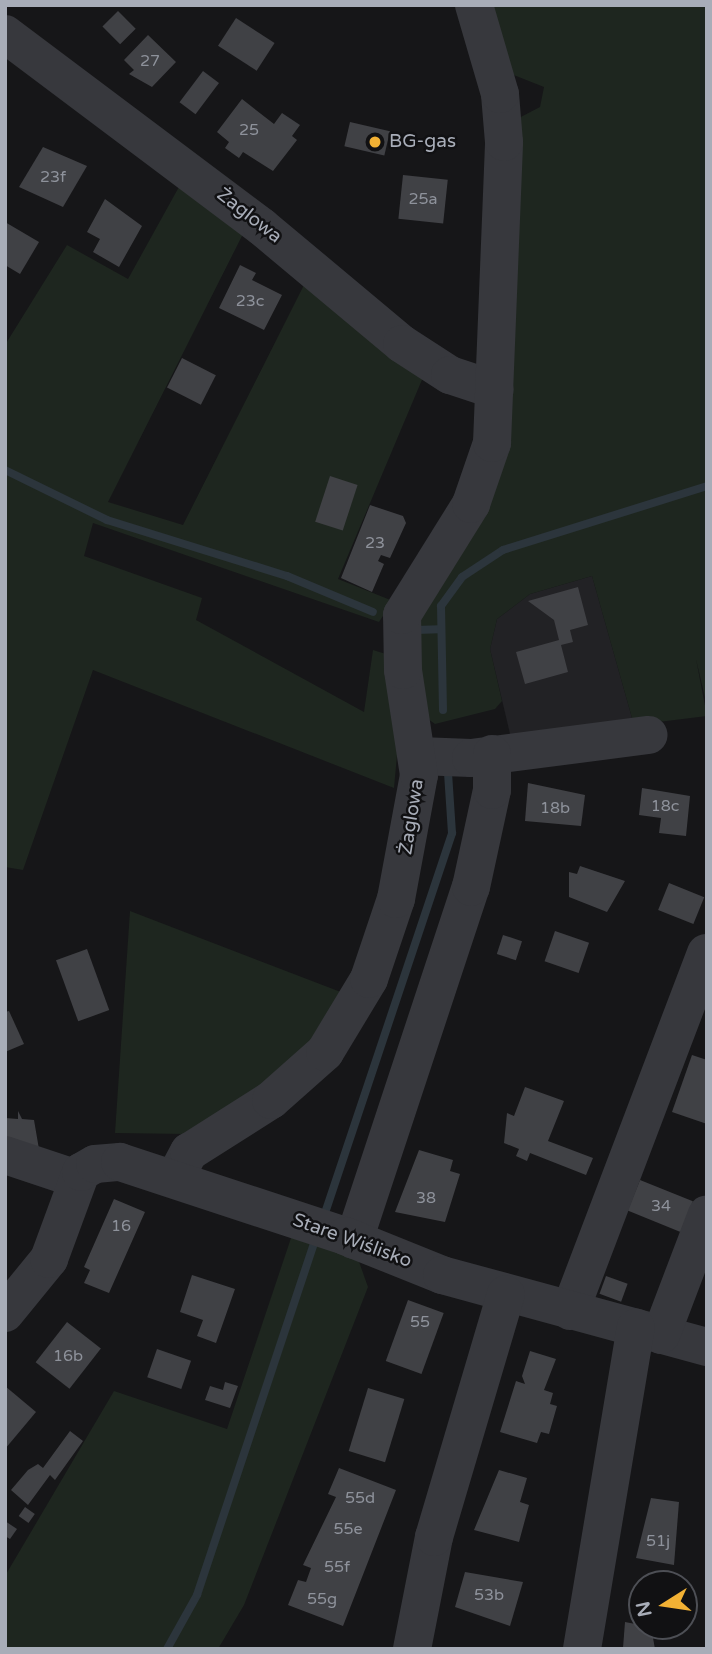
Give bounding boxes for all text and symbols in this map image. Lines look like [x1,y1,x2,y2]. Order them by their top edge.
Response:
house number: 27 [140,51,160,71]
house number: 25 [239,120,259,140]
place label: BG-gas [389,131,456,153]
marker: BG-gas [367,134,383,150]
house number: 23f [40,167,66,187]
street label: Żaglowa [212,183,286,249]
house number: 25a [408,189,438,209]
house number: 23c [236,291,264,311]
house number: 23 [365,533,385,553]
street label: Żaglowa [395,777,429,857]
house number: 18c [651,796,679,816]
house number: 18b [540,798,570,818]
house number: 38 [416,1188,436,1208]
house number: 34 [651,1196,671,1216]
street label: Stare Wiślisko [289,1209,415,1273]
house number: 16 [111,1216,131,1236]
house number: 55 [410,1312,430,1332]
house number: 16b [53,1346,83,1366]
house number: 55d [345,1488,375,1508]
house number: 55e [333,1519,363,1539]
house number: 51j [646,1531,670,1551]
house number: 55f [324,1557,350,1577]
north arrow [628,1570,698,1640]
house number: 53b [474,1585,504,1605]
house number: 55g [307,1589,337,1609]
text: N [632,1599,657,1619]

